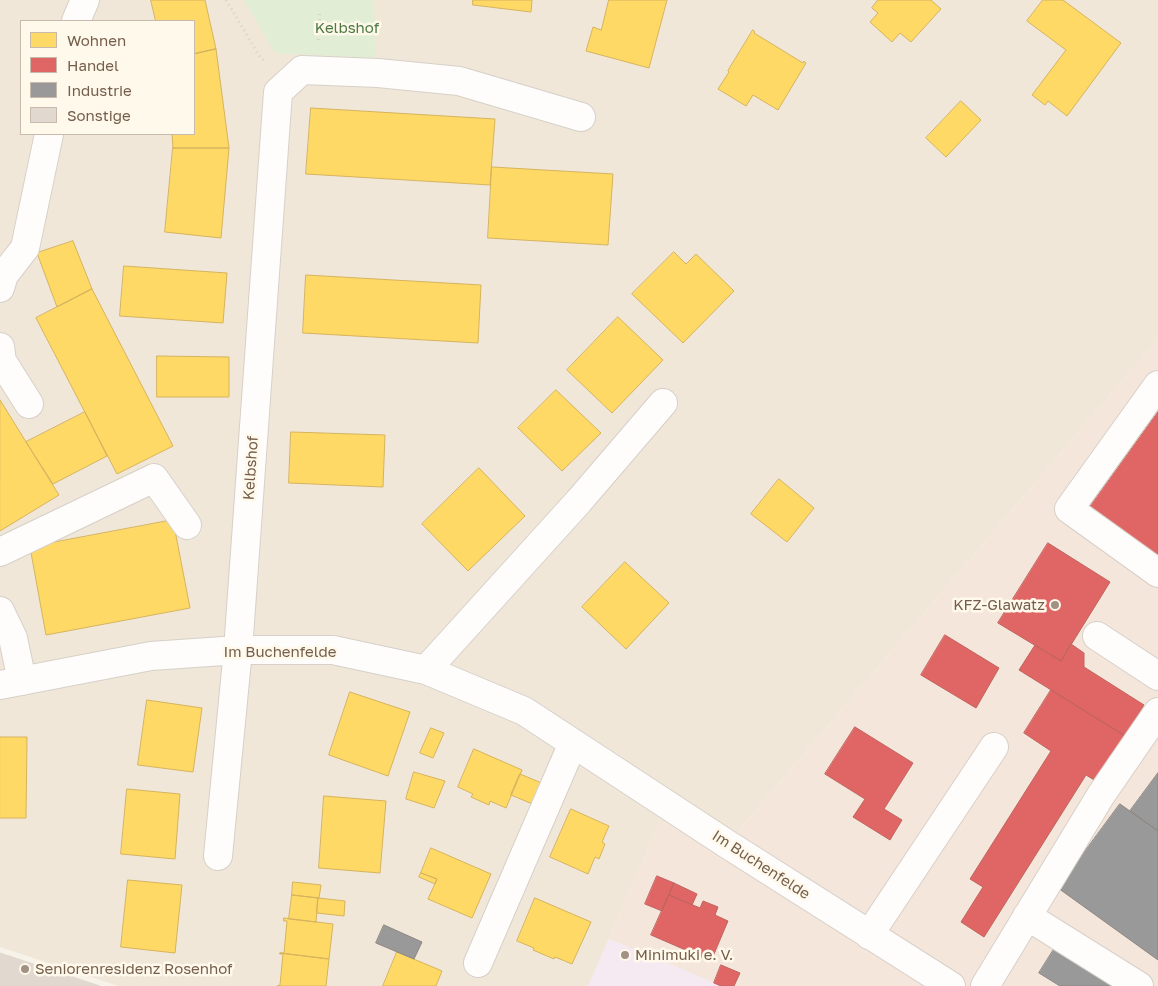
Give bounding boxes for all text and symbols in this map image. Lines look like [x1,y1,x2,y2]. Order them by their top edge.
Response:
park label: Kelbshof [315,19,379,37]
legend [20,20,195,135]
text: Wohnen [67,31,126,49]
text: Handel [67,56,119,74]
text: Industrie [67,81,132,99]
text: Sonstige [67,106,131,124]
street label: Kelbshof [240,435,262,501]
place label: KFZ-Glawatz [953,596,1045,614]
marker: KFZ-Glawatz [1049,599,1061,611]
street label: Im Buchenfelde [224,643,336,661]
street label: Im Buchenfelde [709,827,813,903]
place label: Minimuki e. V. [635,946,733,964]
marker: Minimuki e. V. [619,949,631,961]
place label: Seniorenresidenz Rosenhof [35,960,233,978]
marker: Seniorenresidenz Rosenhof [19,963,31,975]

